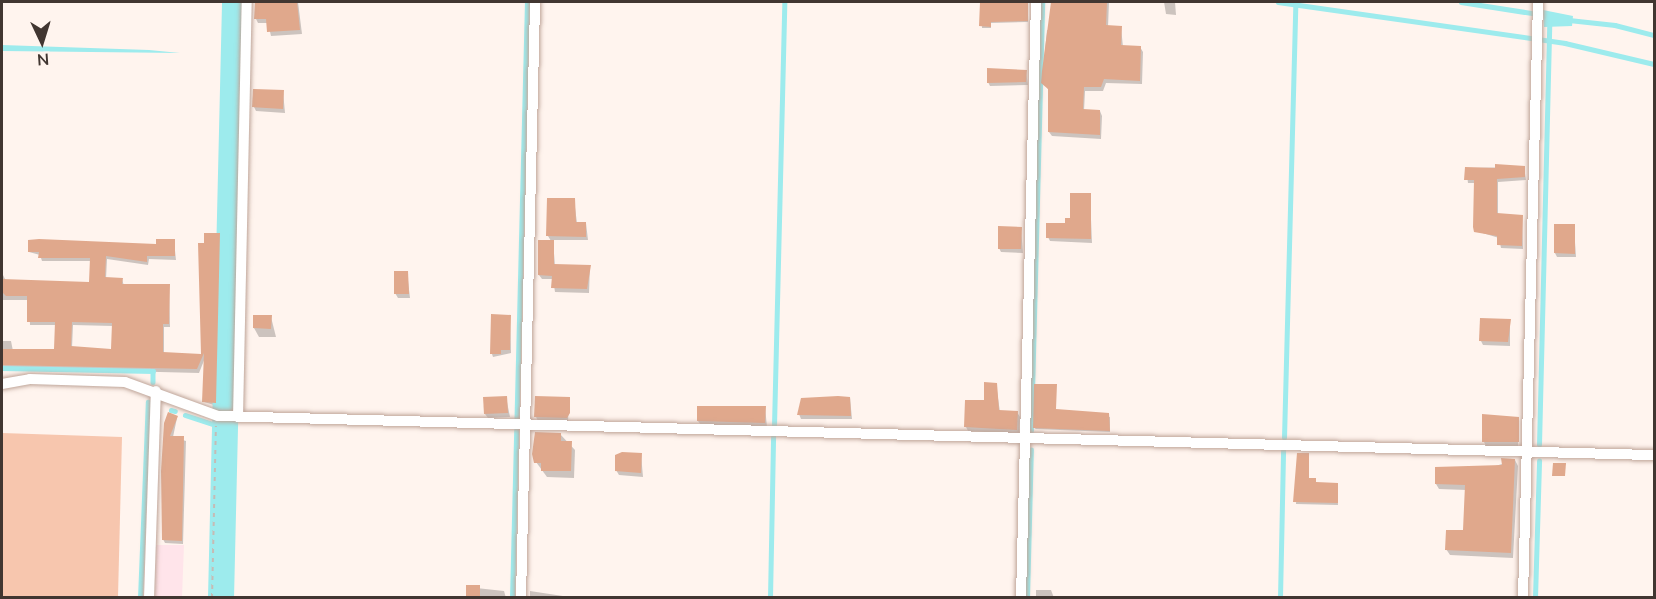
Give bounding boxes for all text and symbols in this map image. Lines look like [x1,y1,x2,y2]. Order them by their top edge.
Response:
north arrow [12,12,72,72]
text: N [37,50,50,70]

